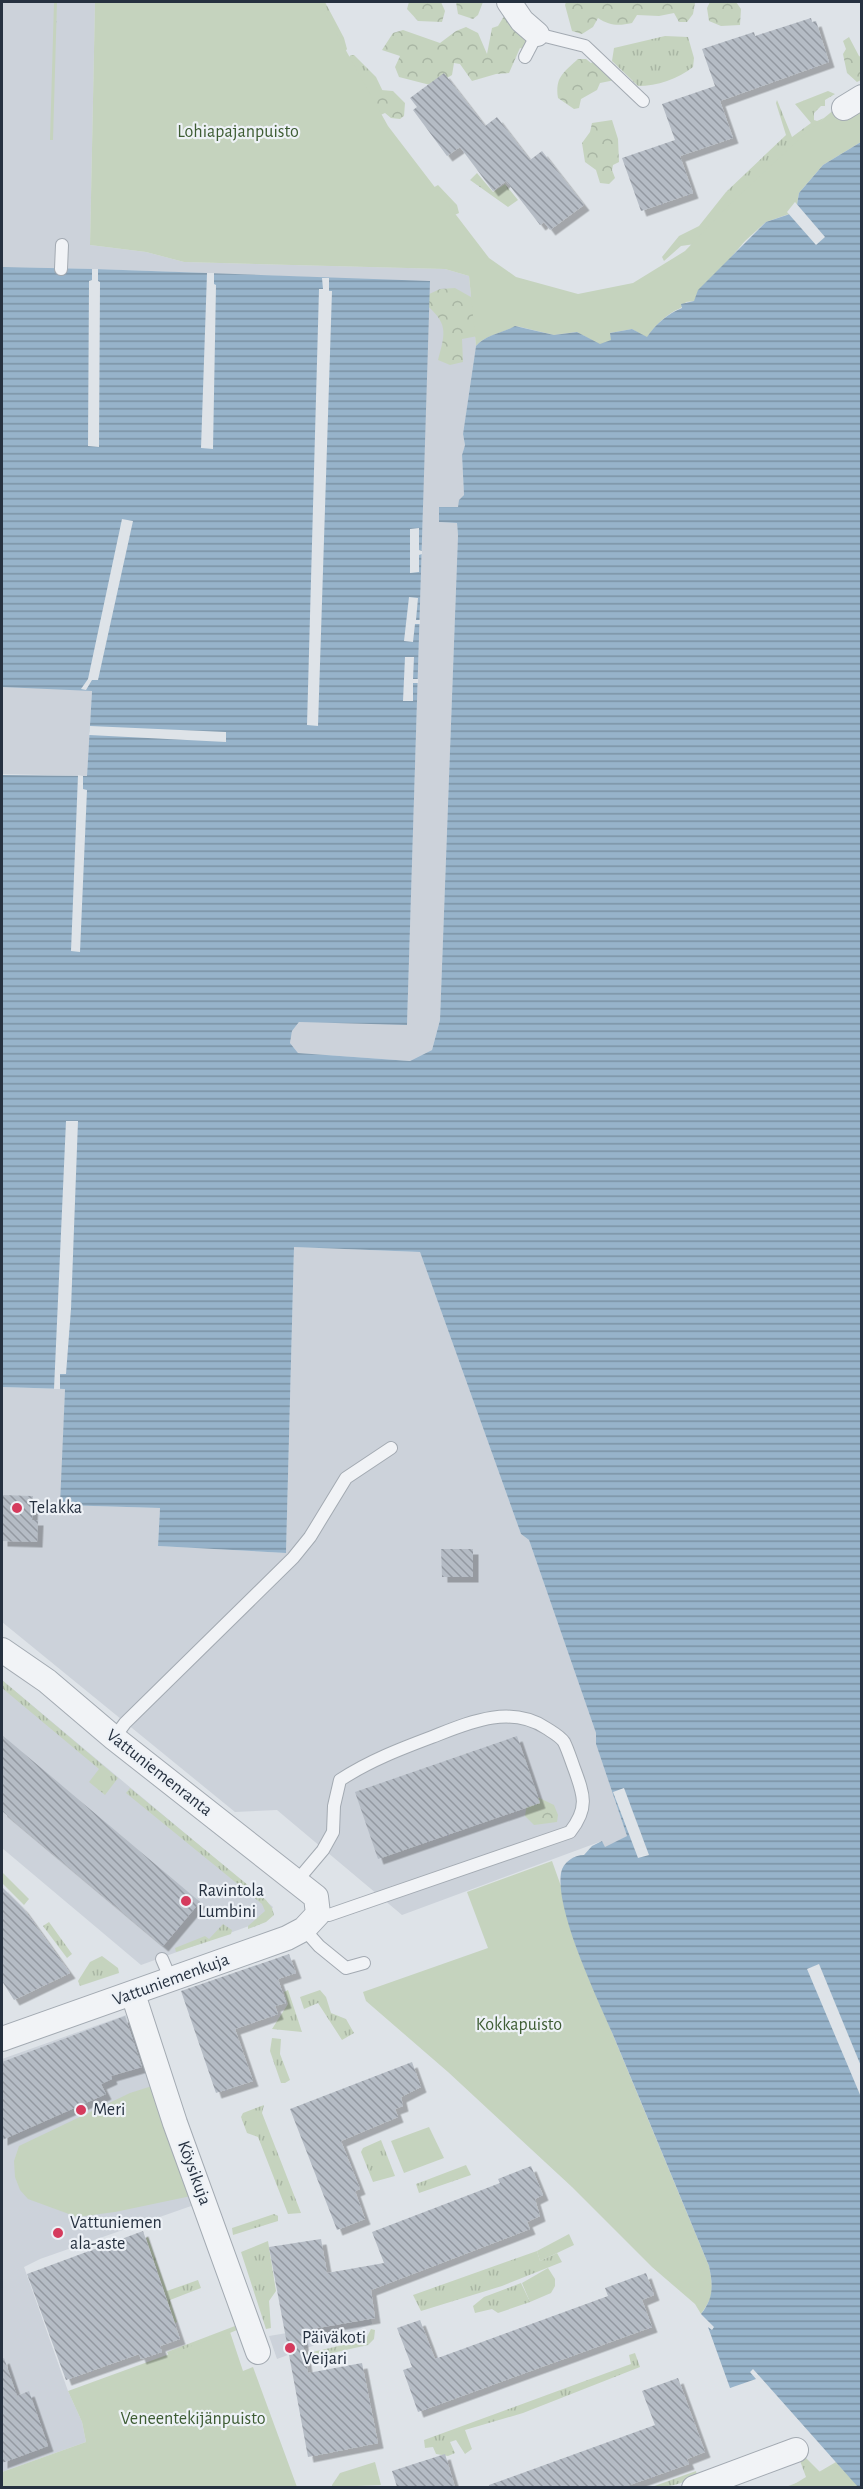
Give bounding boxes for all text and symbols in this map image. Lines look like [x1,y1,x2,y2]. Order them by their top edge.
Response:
park label: Lohiapajanpuisto [177,123,299,141]
place label: Telakka [29,1499,82,1517]
marker: Telakka [10,1501,24,1515]
street label: Vattuniemenranta [103,1726,215,1820]
place label: Ravintola Lumbini [198,1882,264,1921]
marker: Ravintola Lumbini [179,1894,193,1908]
street label: Vattuniemenkuja [110,1951,232,2009]
park label: Kokkapuisto [476,2016,562,2034]
place label: Meri [93,2101,125,2119]
marker: Meri [74,2103,88,2117]
street label: Köysikuja [174,2138,214,2208]
place label: Vattuniemen ala-aste [70,2214,162,2253]
marker: Vattuniemen ala-aste [51,2226,65,2240]
place label: Päiväkoti Veijari [302,2329,366,2368]
marker: Päiväkoti Veijari [283,2341,297,2355]
park label: Veneentekijänpuisto [120,2410,266,2428]

